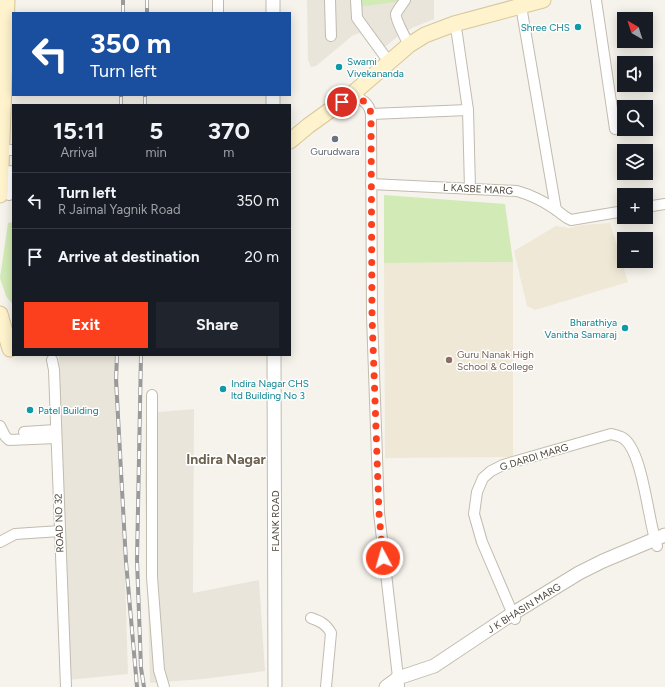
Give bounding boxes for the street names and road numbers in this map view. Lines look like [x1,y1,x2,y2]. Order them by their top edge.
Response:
street label: L KASBE MARG [443,181,514,197]
street label: G DARDI MARG [498,440,570,474]
street label: FLANK ROAD [269,490,282,552]
street label: ROAD NO 32 [51,493,67,553]
street label: J K BHASIN MARG [485,580,564,636]

